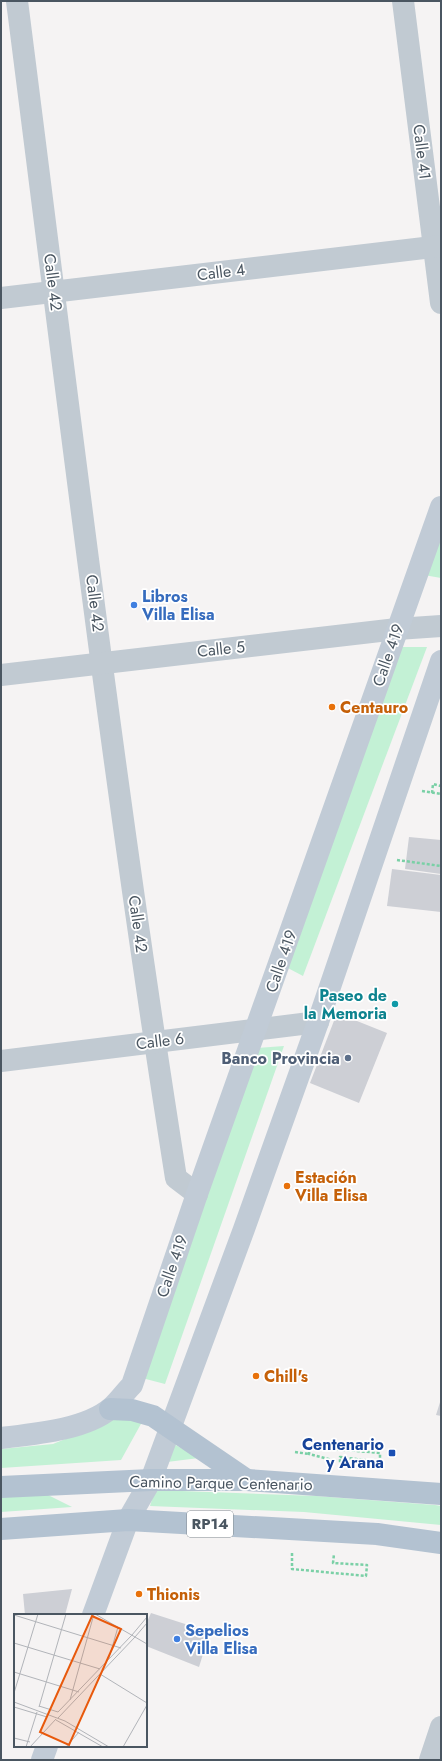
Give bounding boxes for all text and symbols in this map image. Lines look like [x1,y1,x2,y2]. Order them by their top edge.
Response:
street label: Calle 41 [407,123,437,181]
street label: Calle 42 [38,252,68,312]
street label: Calle 4 [196,258,246,286]
street label: Calle 42 [80,573,110,633]
place label: Libros Villa Elisa [141,585,215,626]
marker: Libros Villa Elisa [129,600,139,610]
street label: Calle 419 [367,621,409,689]
street label: Calle 5 [196,635,246,663]
place label: Centauro [340,696,408,719]
marker: Centauro [327,702,337,712]
street label: Calle 42 [123,894,153,954]
street label: Calle 419 [260,927,302,995]
place label: Paseo de la Memoria [304,984,387,1025]
marker: Paseo de la Memoria [390,999,400,1009]
street label: Calle 6 [135,1027,185,1055]
place label: Banco Provincia [221,1047,340,1070]
marker: Banco Provincia [343,1053,353,1063]
place label: Estación Villa Elisa [294,1166,368,1207]
marker: Estación Villa Elisa [282,1181,292,1191]
street label: Calle 419 [151,1232,193,1300]
place label: Chill's [264,1365,308,1388]
marker: Chill's [251,1371,261,1381]
place label: Centenario y Arana [302,1433,384,1474]
marker: Centenario y Arana [387,1448,397,1458]
street label: Camino Parque Centenario [129,1470,313,1496]
road number: RP14 [187,1511,233,1537]
place label: Thionis [147,1583,200,1606]
marker: Thionis [134,1589,144,1599]
inset map [14,1614,147,1747]
place label: Sepelios Villa Elisa [184,1619,258,1660]
marker: Sepelios Villa Elisa [172,1634,182,1644]

